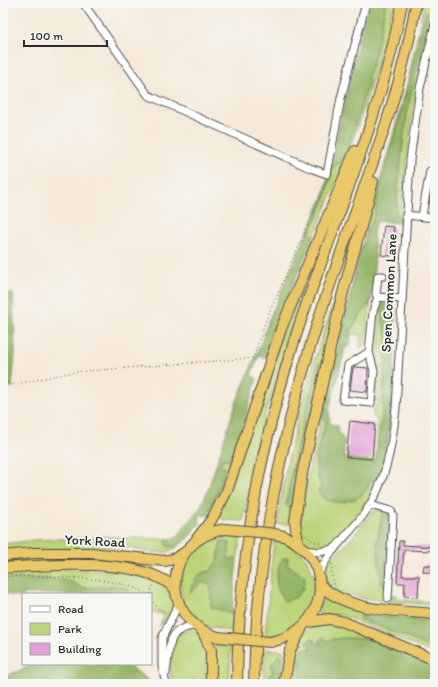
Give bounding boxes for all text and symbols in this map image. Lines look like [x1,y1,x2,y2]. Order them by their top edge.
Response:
scale bar [24,22,107,48]
text: 100 m [30,29,63,43]
street label: Spen Common Lane [377,233,401,353]
street label: York Road [64,531,126,551]
legend [22,593,152,665]
text: Road [58,602,84,616]
text: Park [58,622,82,636]
text: Building [58,642,102,656]

